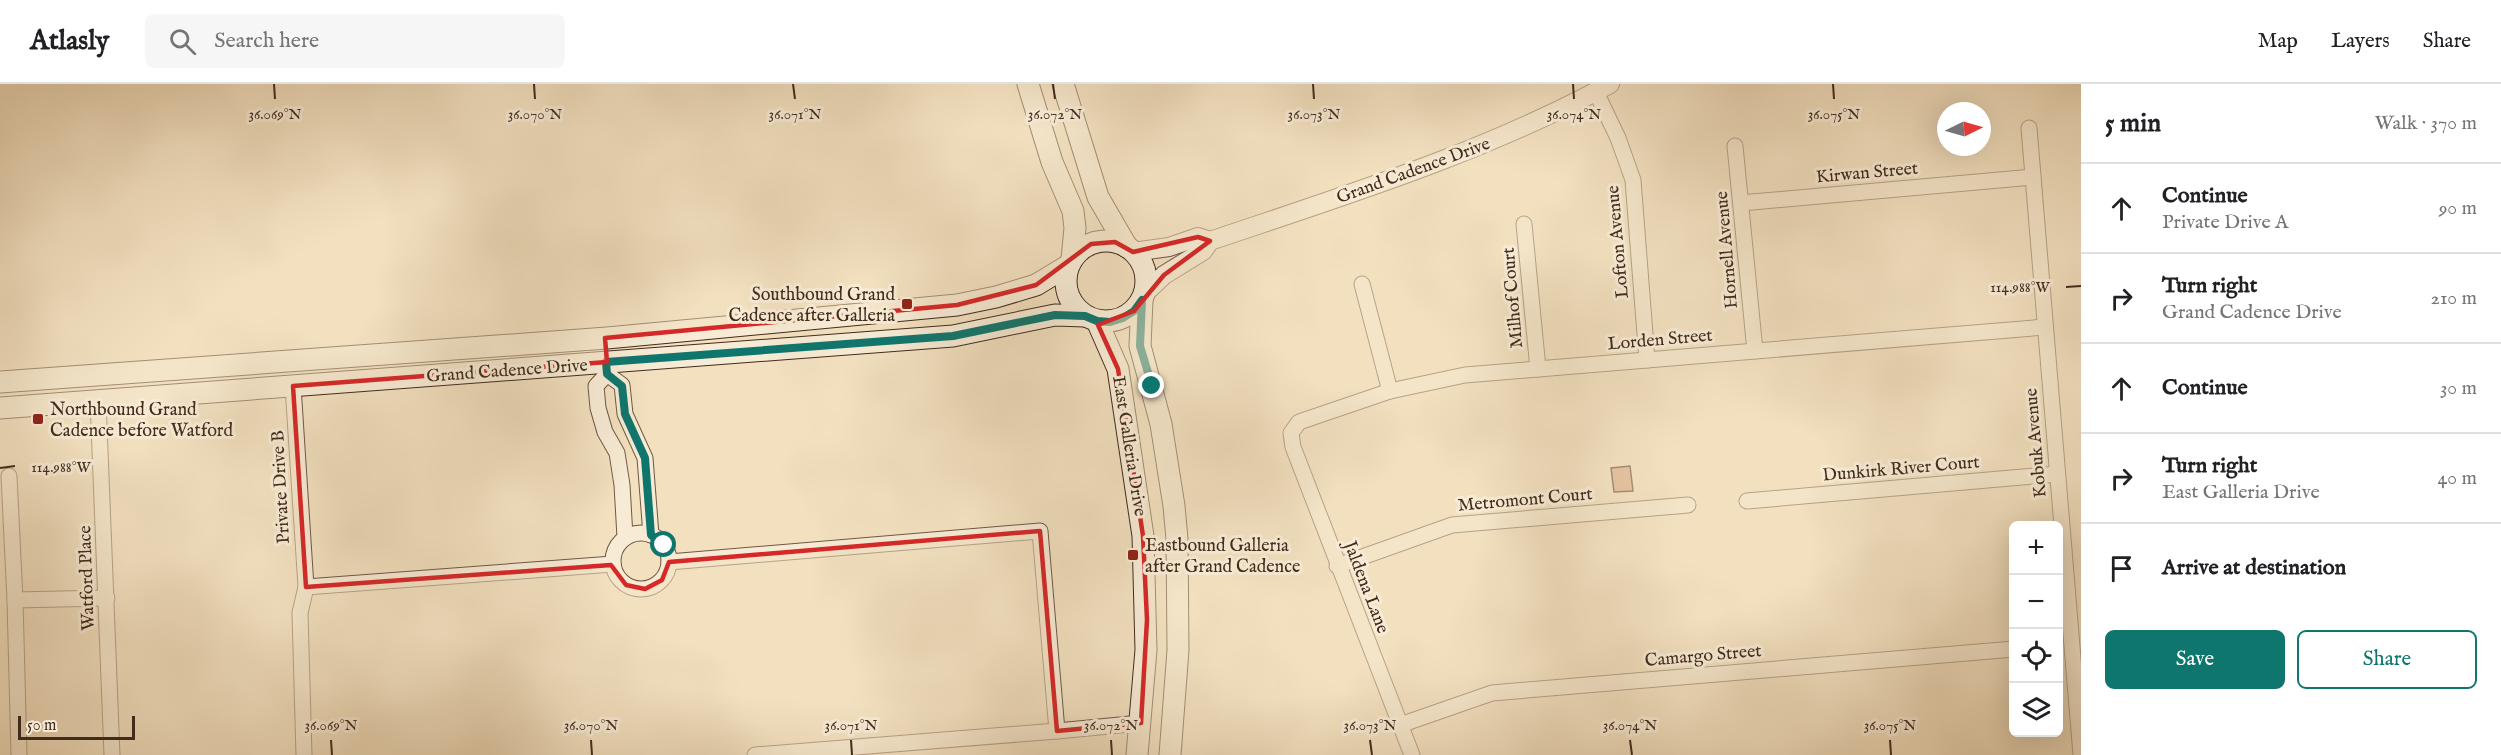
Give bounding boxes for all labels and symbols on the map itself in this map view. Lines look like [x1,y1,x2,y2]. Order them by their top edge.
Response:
north arrow [1937,102,1991,156]
text: 36.069°N [248,105,302,124]
text: 36.070°N [508,105,562,124]
text: 36.071°N [769,105,821,124]
text: 36.072°N [1028,105,1082,124]
text: 36.073°N [1288,105,1340,124]
text: 36.074°N [1547,105,1601,124]
text: 36.075°N [1808,105,1860,124]
street label: Grand Cadence Drive [1334,133,1493,210]
street label: Kirwan Street [1815,158,1919,189]
street label: Lofton Avenue [1602,184,1635,299]
street label: Hornell Avenue [1711,190,1744,310]
street label: Milhof Court [1498,247,1529,349]
text: 114.988°W [1990,278,2050,297]
place label: Southbound Grand Cadence after Galleria [728,284,895,328]
marker: Southbound Grand Cadence after Galleria [900,297,914,311]
street label: Lorden Street [1607,324,1714,357]
street label: Grand Cadence Drive [426,354,589,389]
route end [1138,372,1164,398]
street label: East Galleria Drive [1106,374,1151,518]
street label: Kobuk Avenue [2020,387,2053,499]
place label: Northbound Grand Cadence before Watford [50,399,233,443]
marker: Northbound Grand Cadence before Watford [31,412,45,426]
street label: Private Drive B [267,430,296,544]
street label: Dunkirk River Court [1822,451,1981,488]
text: 114.988°W [31,458,91,477]
street label: Metromont Court [1457,483,1594,518]
street label: Watford Place [74,525,101,631]
route start [650,531,676,557]
place label: Eastbound Galleria after Grand Cadence [1145,535,1300,579]
street label: Jaldena Lane [1337,536,1394,637]
marker: Eastbound Galleria after Grand Cadence [1126,548,1140,562]
street label: Camargo Street [1644,640,1762,673]
scale bar [18,713,135,740]
text: 36.069°N [304,716,358,735]
text: 36.070°N [564,716,618,735]
text: 36.071°N [825,716,877,735]
text: 36.072°N [1084,716,1138,735]
text: 36.073°N [1344,716,1396,735]
text: 36.074°N [1603,716,1657,735]
text: 36.075°N [1864,716,1916,735]

